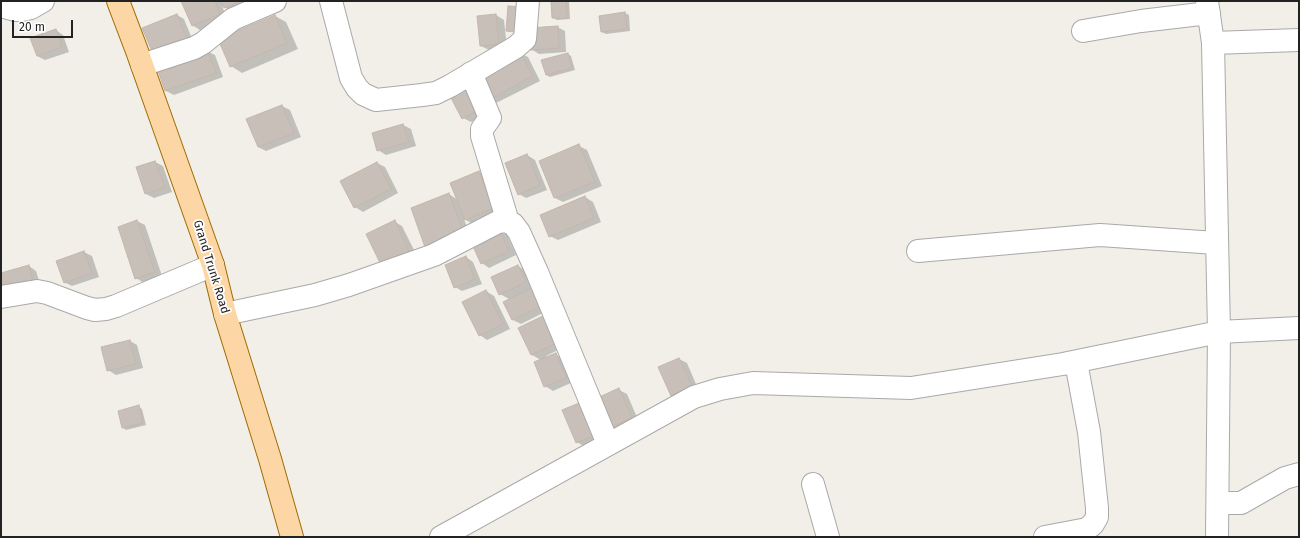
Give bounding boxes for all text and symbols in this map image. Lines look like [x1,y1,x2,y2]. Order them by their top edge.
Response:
scale bar [14,12,75,38]
text: 20 m [19,20,45,34]
street label: Grand Trunk Road [190,218,232,316]

